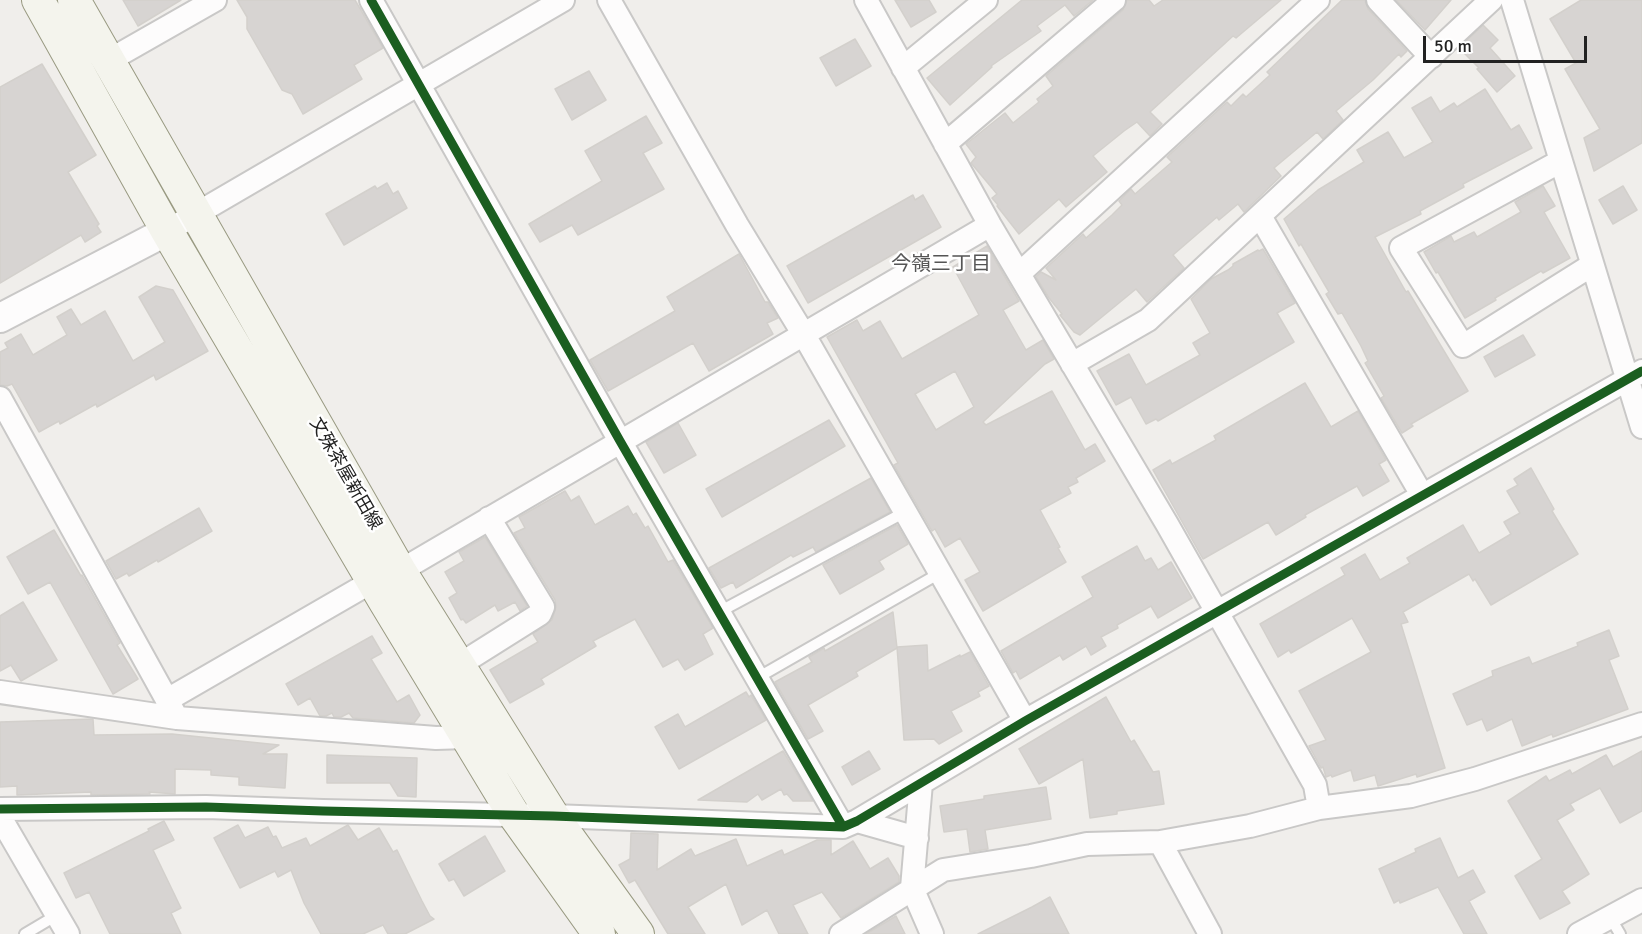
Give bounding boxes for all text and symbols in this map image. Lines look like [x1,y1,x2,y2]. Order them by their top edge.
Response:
scale bar [1426,24,1590,62]
text: 50 m [1434,35,1472,57]
district label: 今嶺三丁目 [891,253,991,277]
street label: 文殊茶屋新田線 [304,414,386,534]

